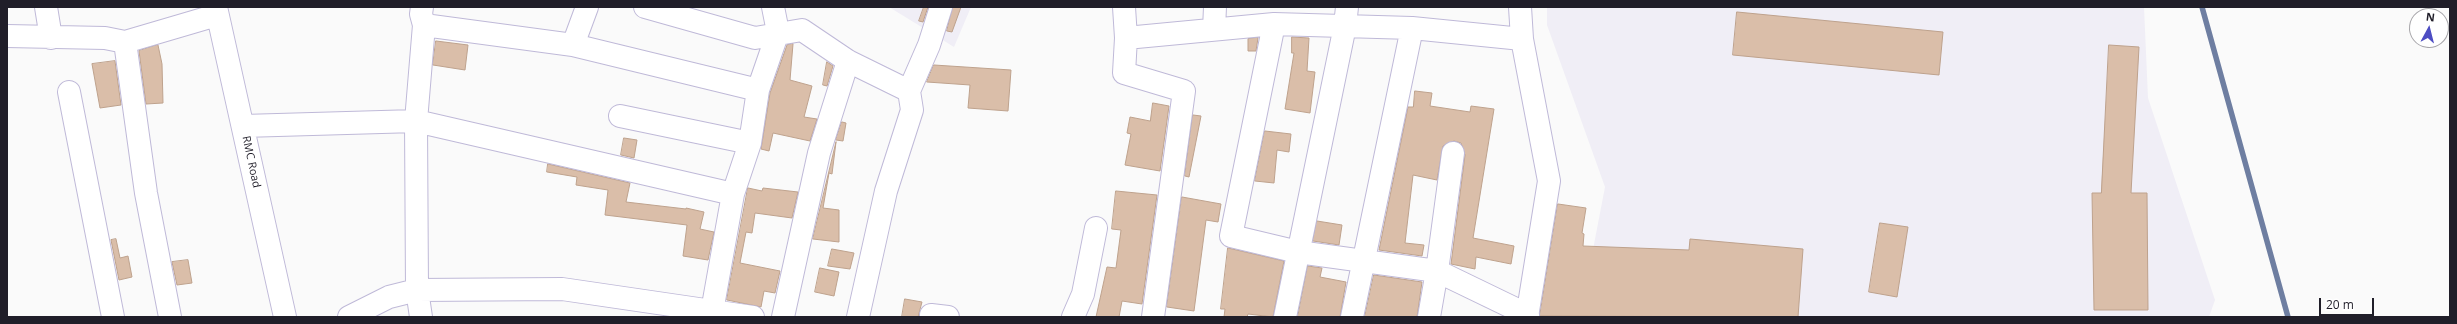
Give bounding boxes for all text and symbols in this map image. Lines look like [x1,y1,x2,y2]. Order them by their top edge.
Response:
north arrow [2409,8,2449,48]
text: N [2425,9,2436,25]
street label: RMC Road [239,135,263,189]
scale bar [2321,290,2376,316]
text: 20 m [2326,296,2354,313]

